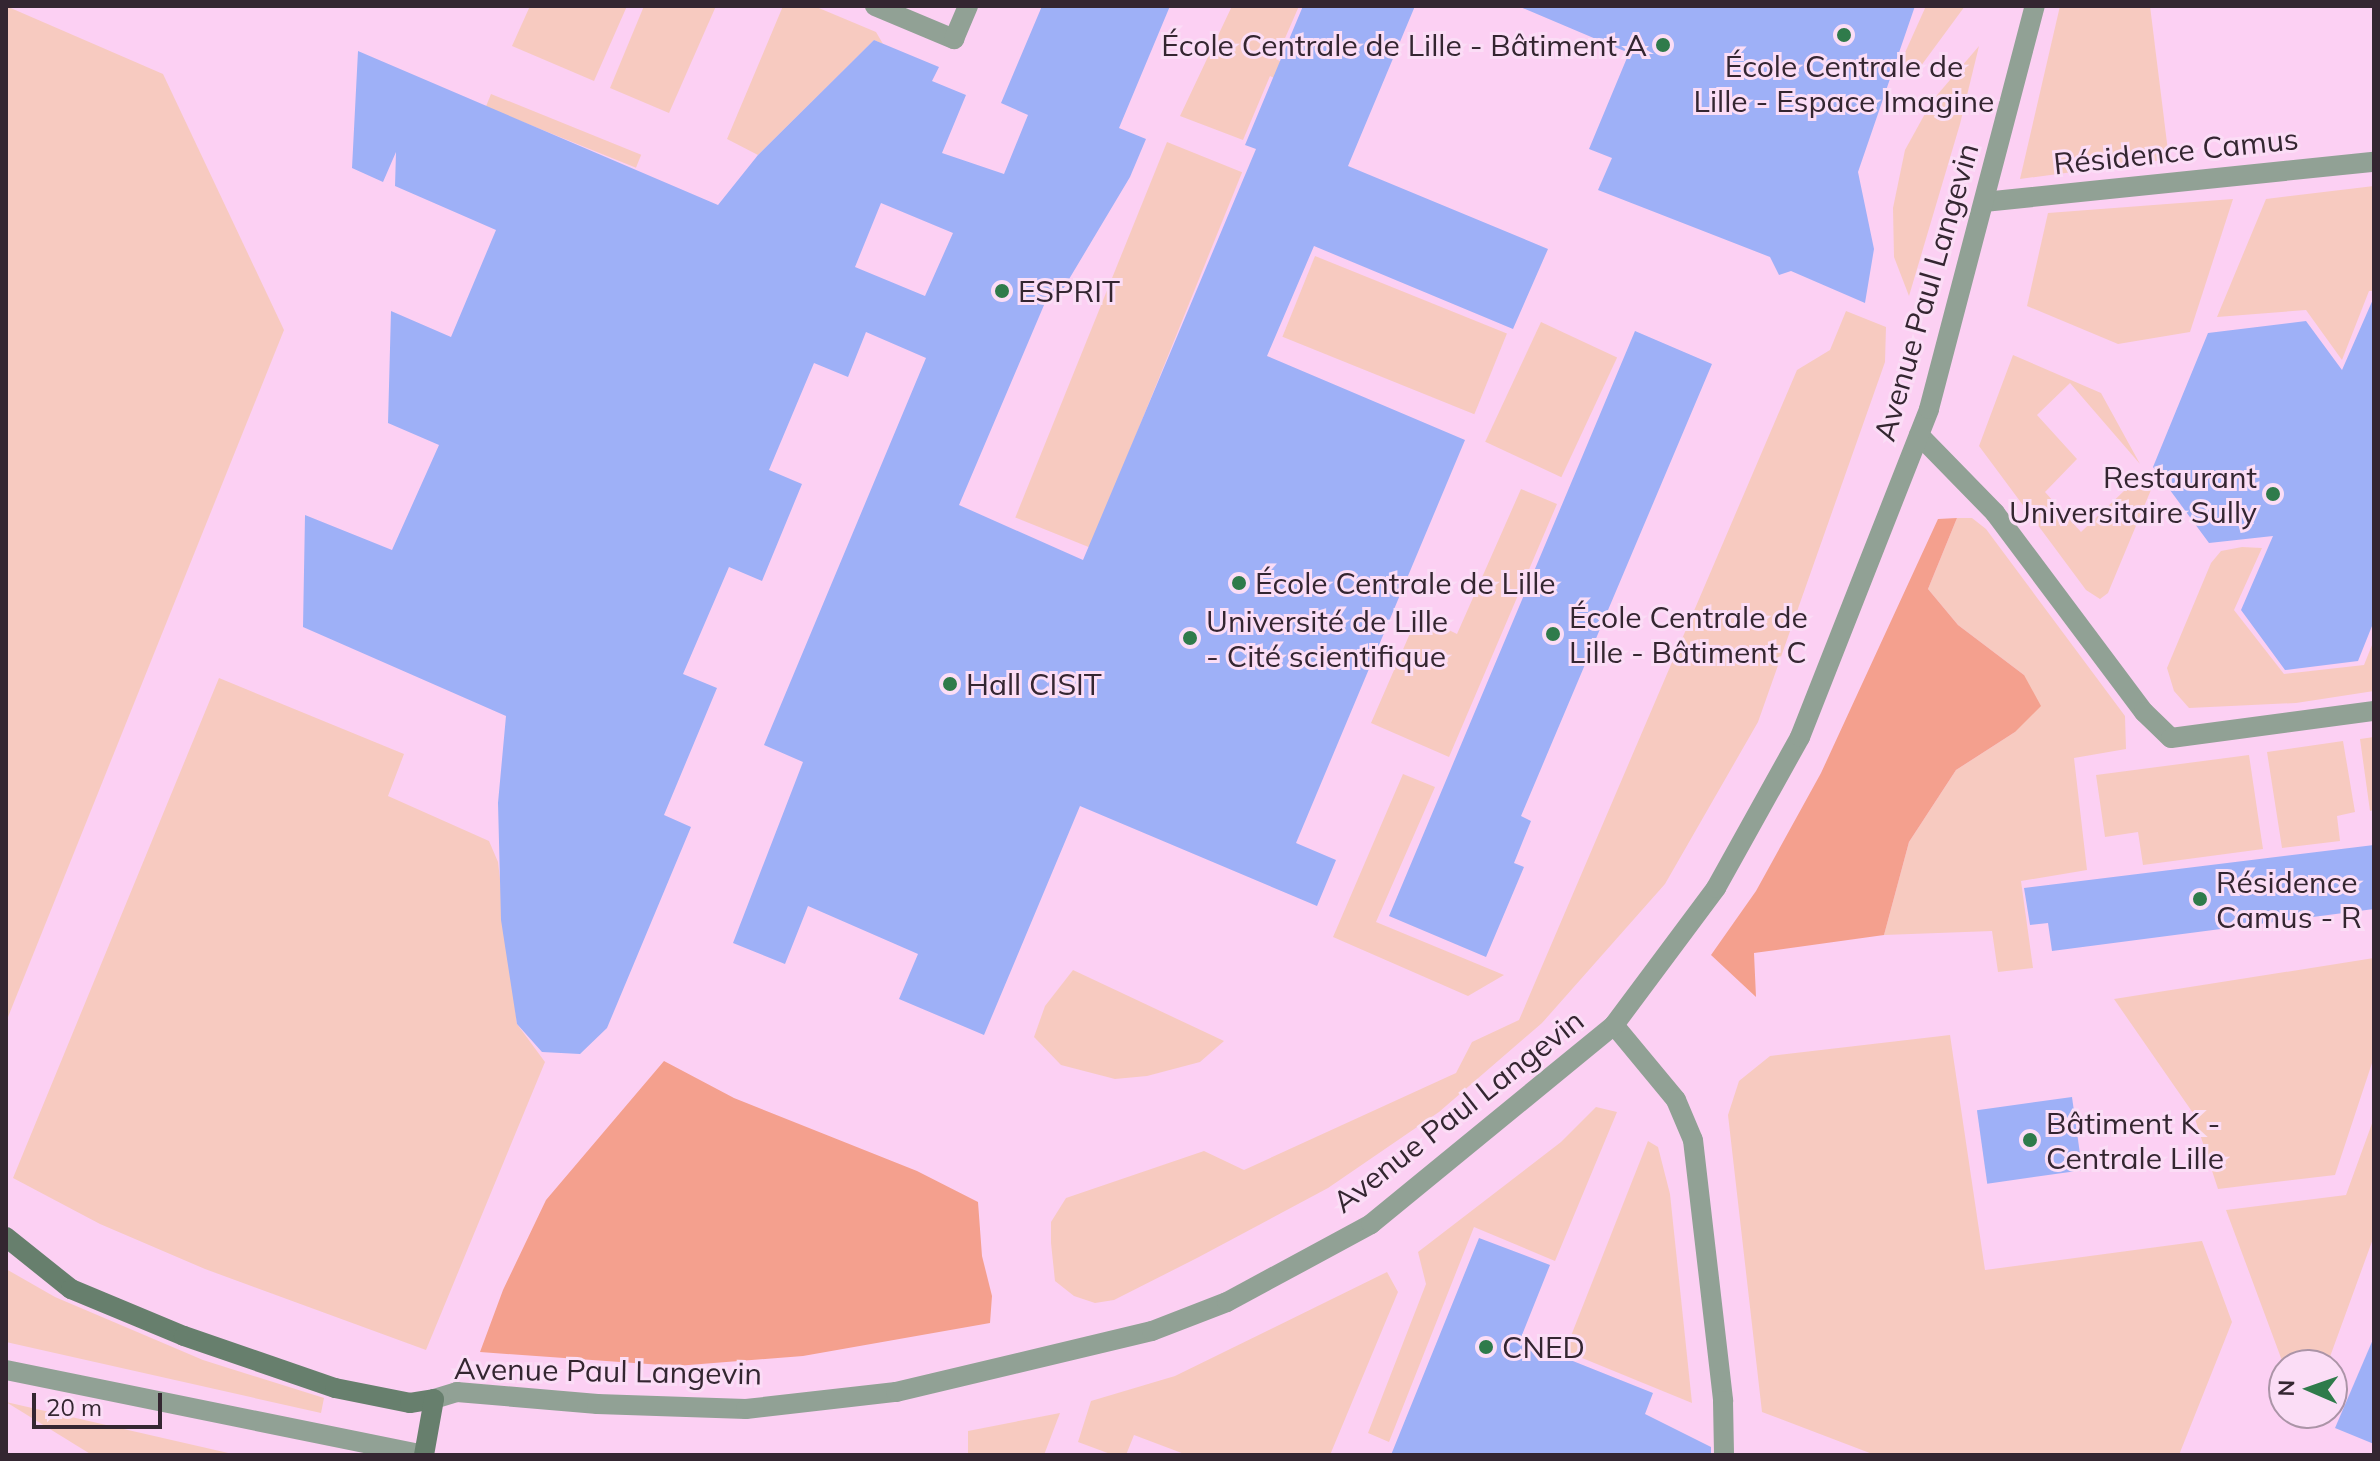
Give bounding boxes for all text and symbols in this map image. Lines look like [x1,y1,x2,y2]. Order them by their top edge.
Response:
marker: École Centrale de Lille - Espace Imagine [1835,26,1853,44]
place label: École Centrale de Lille - Bâtiment A [1161,27,1647,63]
marker: École Centrale de Lille - Bâtiment A [1654,36,1672,54]
place label: École Centrale de Lille - Espace Imagine [1694,48,1994,118]
street label: Résidence Camus [2052,120,2300,182]
street label: Avenue Paul Langevin [1866,139,1986,445]
place label: ESPRIT [1018,273,1120,309]
marker: ESPRIT [993,282,1011,300]
place label: Restaurant Universitaire Sully [2009,459,2257,530]
marker: Restaurant Universitaire Sully [2264,485,2282,503]
place label: École Centrale de Lille [1255,565,1556,601]
marker: École Centrale de Lille [1230,574,1248,592]
place label: École Centrale de Lille - Bâtiment C [1569,599,1808,670]
place label: Université de Lille ‐ Cité scientifique [1206,603,1448,674]
marker: École Centrale de Lille - Bâtiment C [1544,625,1562,643]
marker: Université de Lille ‐ Cité scientifique [1181,629,1199,647]
place label: Hall CISIT [966,666,1102,702]
marker: Hall CISIT [941,675,959,693]
place label: Résidence Camus - R [2216,864,2362,934]
marker: Résidence Camus - R [2191,890,2209,908]
street label: Avenue Paul Langevin [1325,1002,1591,1220]
place label: Bâtiment K - Centrale Lille [2046,1105,2224,1176]
marker: Bâtiment K - Centrale Lille [2021,1131,2039,1149]
place label: CNED [1502,1329,1585,1365]
marker: CNED [1477,1338,1495,1356]
north arrow [2268,1349,2348,1429]
street label: Avenue Paul Langevin [454,1350,762,1392]
scale bar [36,1377,166,1427]
text: N [2272,1379,2300,1397]
text: 20 m [46,1392,102,1422]

